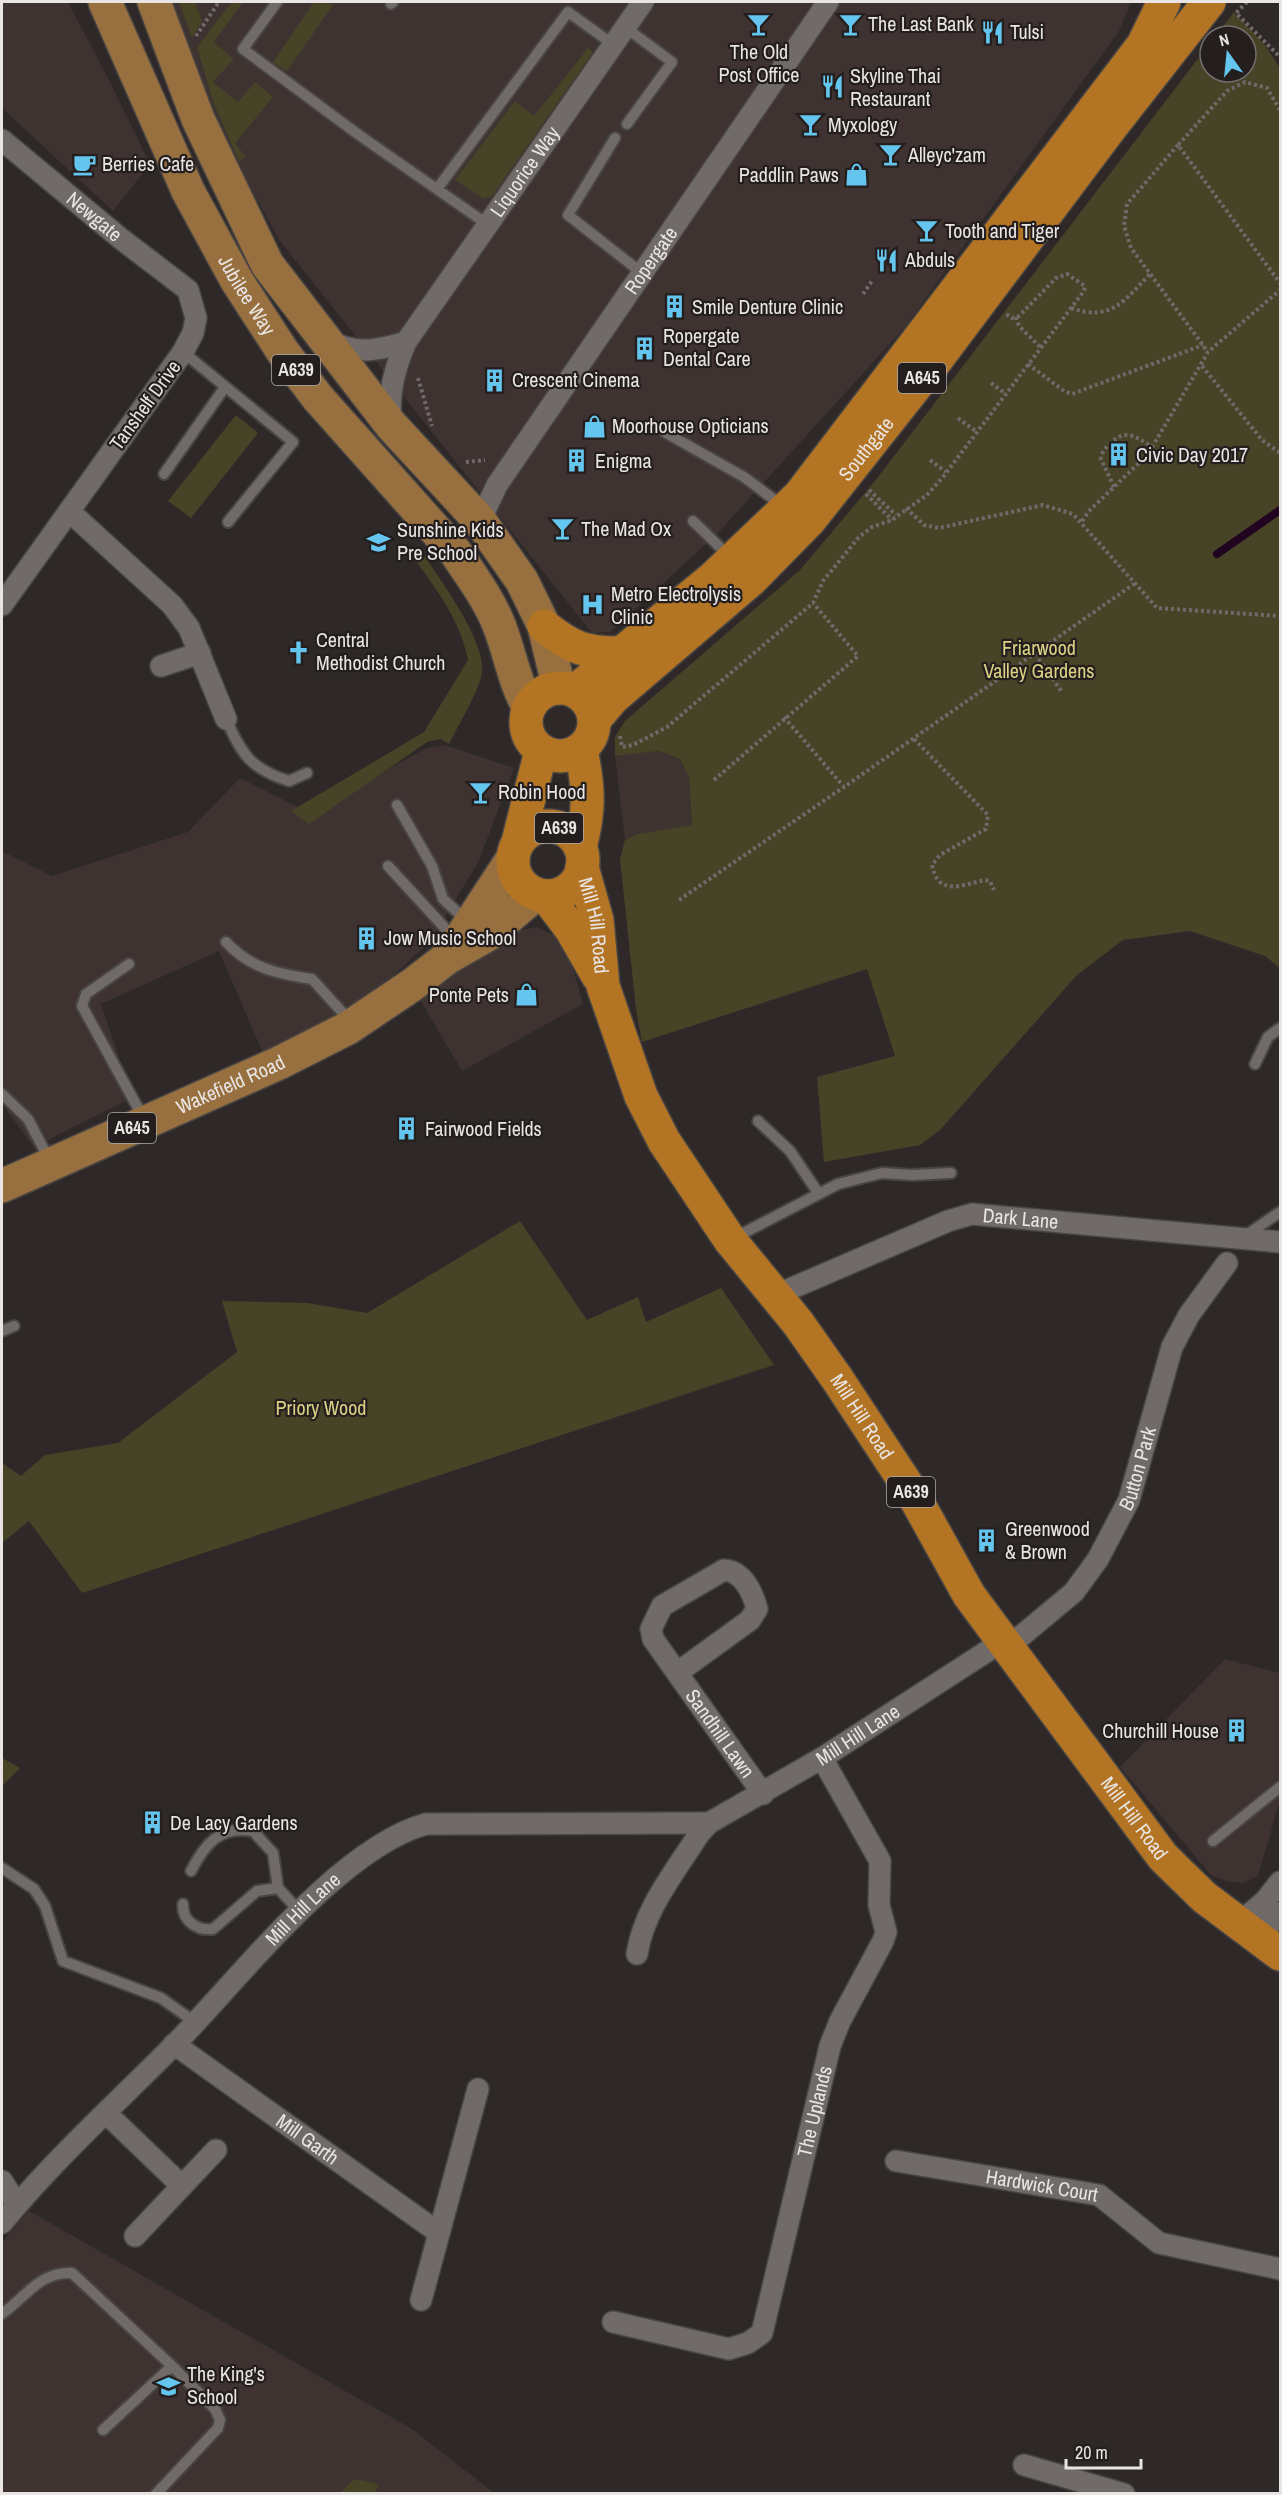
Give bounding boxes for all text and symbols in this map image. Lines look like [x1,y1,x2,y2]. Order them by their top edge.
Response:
place label: The Last Bank [868,10,975,37]
bar icon: The Old Post Office [746,11,772,37]
bar icon: The Last Bank [837,11,863,37]
place label: Tulsi [1010,18,1044,45]
restaurant icon: Tulsi [979,19,1005,45]
north arrow [1198,24,1258,84]
text: N [1217,28,1232,51]
place label: The Old Post Office [719,38,799,88]
place label: Skyline Thai Restaurant [850,62,941,112]
restaurant icon: Skyline Thai Restaurant [819,74,845,100]
place label: Myxology [828,111,898,138]
bar icon: Myxology [797,112,823,138]
street label: Liquorice Way [483,120,566,222]
place label: Alleyc'zam [907,141,986,168]
bar icon: Alleyc'zam [877,142,903,168]
place label: Berries Cafe [102,150,194,177]
cafe icon: Berries Cafe [71,151,97,177]
place label: Paddlin Paws [739,161,839,188]
shop icon: Paddlin Paws [844,162,870,188]
street label: Newgate [61,185,128,247]
place label: Tooth and Tiger [945,217,1060,244]
bar icon: Tooth and Tiger [914,218,940,244]
street label: Ropergate [618,221,683,299]
place label: Abduls [904,246,955,273]
restaurant icon: Abduls [874,247,900,273]
street label: Jubilee Way [212,250,283,341]
place label: Smile Denture Clinic [692,293,843,320]
building icon: Smile Denture Clinic [661,294,687,320]
place label: Ropergate Dental Care [663,322,751,372]
building icon: Ropergate Dental Care [632,335,658,361]
street label: Tanshelf Drive [103,354,186,455]
road number: A639 [272,355,320,385]
road number: A645 [898,363,946,393]
place label: Crescent Cinema [512,366,640,393]
building icon: Crescent Cinema [481,367,507,393]
street label: Southgate [832,411,900,486]
place label: Moorhouse Opticians [612,412,769,439]
shop icon: Moorhouse Opticians [581,413,607,439]
place label: Civic Day 2017 [1136,441,1248,468]
building icon: Civic Day 2017 [1105,442,1131,468]
place label: Enigma [595,447,652,474]
building icon: Enigma [564,448,590,474]
place label: The Mad Ox [581,515,672,542]
place label: Sunshine Kids Pre School [397,516,504,566]
bar icon: The Mad Ox [550,516,576,542]
school or university icon: Sunshine Kids Pre School [366,529,392,555]
place label: Metro Electrolysis Clinic [611,580,741,630]
hospital icon: Metro Electrolysis Clinic [580,592,606,618]
place label: Central Methodist Church [316,626,445,676]
park label: Friarwood Valley Gardens [984,634,1094,684]
church icon: Central Methodist Church [285,639,311,665]
place label: Robin Hood [498,778,586,805]
bar icon: Robin Hood [467,779,493,805]
road number: A639 [535,813,583,843]
street label: Mill Hill Road [573,874,616,975]
place label: Jow Music School [384,924,516,951]
building icon: Jow Music School [353,925,379,951]
place label: Ponte Pets [429,981,509,1008]
shop icon: Ponte Pets [514,982,540,1008]
street label: Wakefield Road [172,1048,289,1120]
road number: A645 [108,1113,156,1143]
place label: Fairwood Fields [425,1115,542,1142]
building icon: Fairwood Fields [394,1116,420,1142]
street label: Dark Lane [982,1201,1060,1235]
street label: Mill Hill Road [824,1368,901,1464]
park label: Priory Wood [276,1394,366,1421]
street label: Button Park [1112,1423,1162,1515]
road number: A639 [887,1477,935,1507]
place label: Greenwood & Brown [1005,1515,1090,1565]
building icon: Greenwood & Brown [974,1527,1000,1553]
street label: Sandhill Lawn [680,1683,761,1783]
street label: Mill Hill Lane [810,1697,905,1772]
place label: Churchill House [1102,1717,1219,1744]
building icon: Churchill House [1224,1718,1250,1744]
street label: Mill Hill Road [1095,1771,1175,1865]
place label: De Lacy Gardens [170,1809,298,1836]
building icon: De Lacy Gardens [139,1810,165,1836]
street label: Mill Hill Lane [259,1866,346,1951]
street label: The Uplands [790,2063,838,2160]
street label: Mill Garth [271,2107,345,2170]
street label: Hardwick Court [984,2162,1100,2208]
place label: The King's School [187,2360,265,2410]
school or university icon: The King's School [156,2373,182,2399]
scale bar [1066,2432,1141,2470]
text: 20 m [1075,2440,1108,2465]

